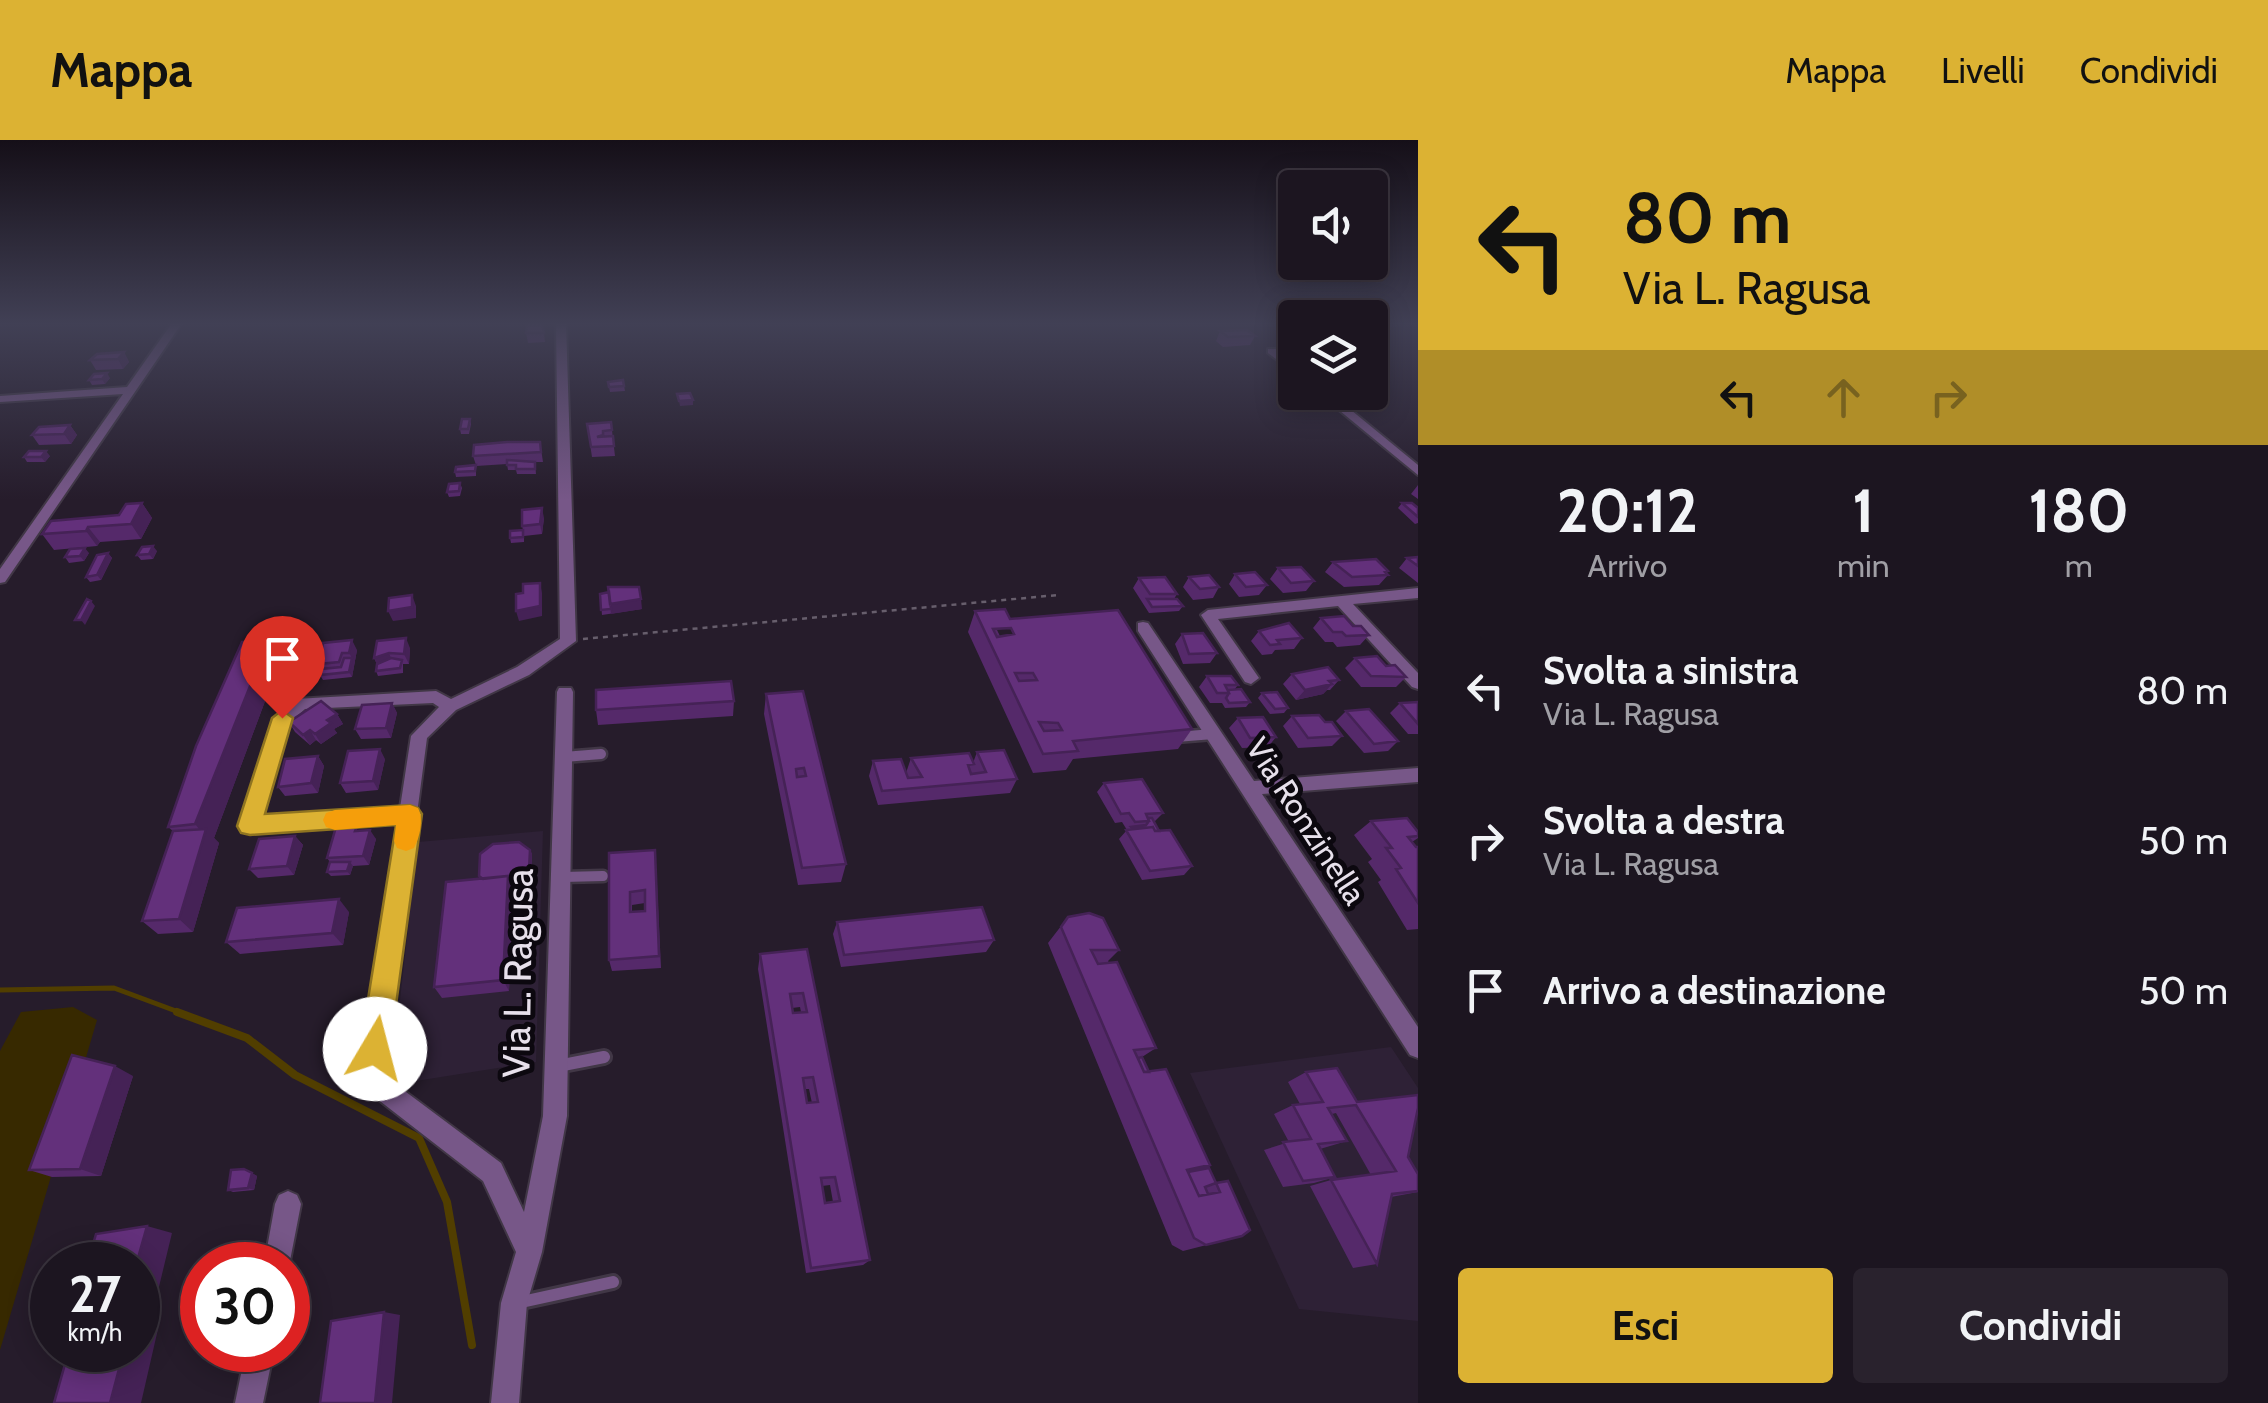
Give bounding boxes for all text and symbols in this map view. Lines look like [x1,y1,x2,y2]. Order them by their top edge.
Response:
text: Mappa [50,41,192,99]
text: Mappa [1785,49,1886,92]
text: Livelli [1941,49,2025,92]
text: Condividi [2080,49,2218,92]
map controls [1278,170,1388,410]
button: sound [1278,170,1388,280]
text: 80 m [1623,175,1791,261]
icon: left [1458,180,1588,310]
text: Via L. Ragusa [1623,261,1870,315]
button: layers [1278,300,1388,410]
icon: left [1711,370,1766,425]
icon: ahead [1816,370,1871,425]
icon: right [1921,370,1976,425]
text: 20:12 [1557,474,1698,547]
text: 1 [1852,474,1874,547]
text: 180 [2028,474,2129,547]
text: Arrivo [1588,546,1667,585]
text: min [1837,546,1890,585]
text: m [2065,546,2093,585]
pin [240,616,325,719]
icon: arrive [255,631,310,686]
text: Svolta a sinistra [1543,647,1798,694]
icon: left [1458,663,1513,718]
text: 80 m [2137,667,2228,714]
text: Via L. Ragusa [1543,694,1719,733]
street label: Via Ronzinella [1238,730,1375,912]
text: Svolta a destra [1543,797,1784,844]
icon: right [1458,813,1513,868]
text: 50 m [2139,817,2228,864]
text: Via L. Ragusa [1543,844,1719,883]
street label: Via L. Ragusa [492,868,543,1078]
icon: arrive [1458,963,1513,1018]
text: Arrivo a destinazione [1543,967,1886,1014]
text: 50 m [2139,967,2228,1014]
position arrow [323,997,427,1101]
speed limit sign: 30 [180,1242,310,1372]
text: 27 [69,1264,121,1325]
button: Esci [1458,1268,1833,1383]
button: Condividi [1853,1268,2228,1383]
text: km/h [68,1317,122,1347]

